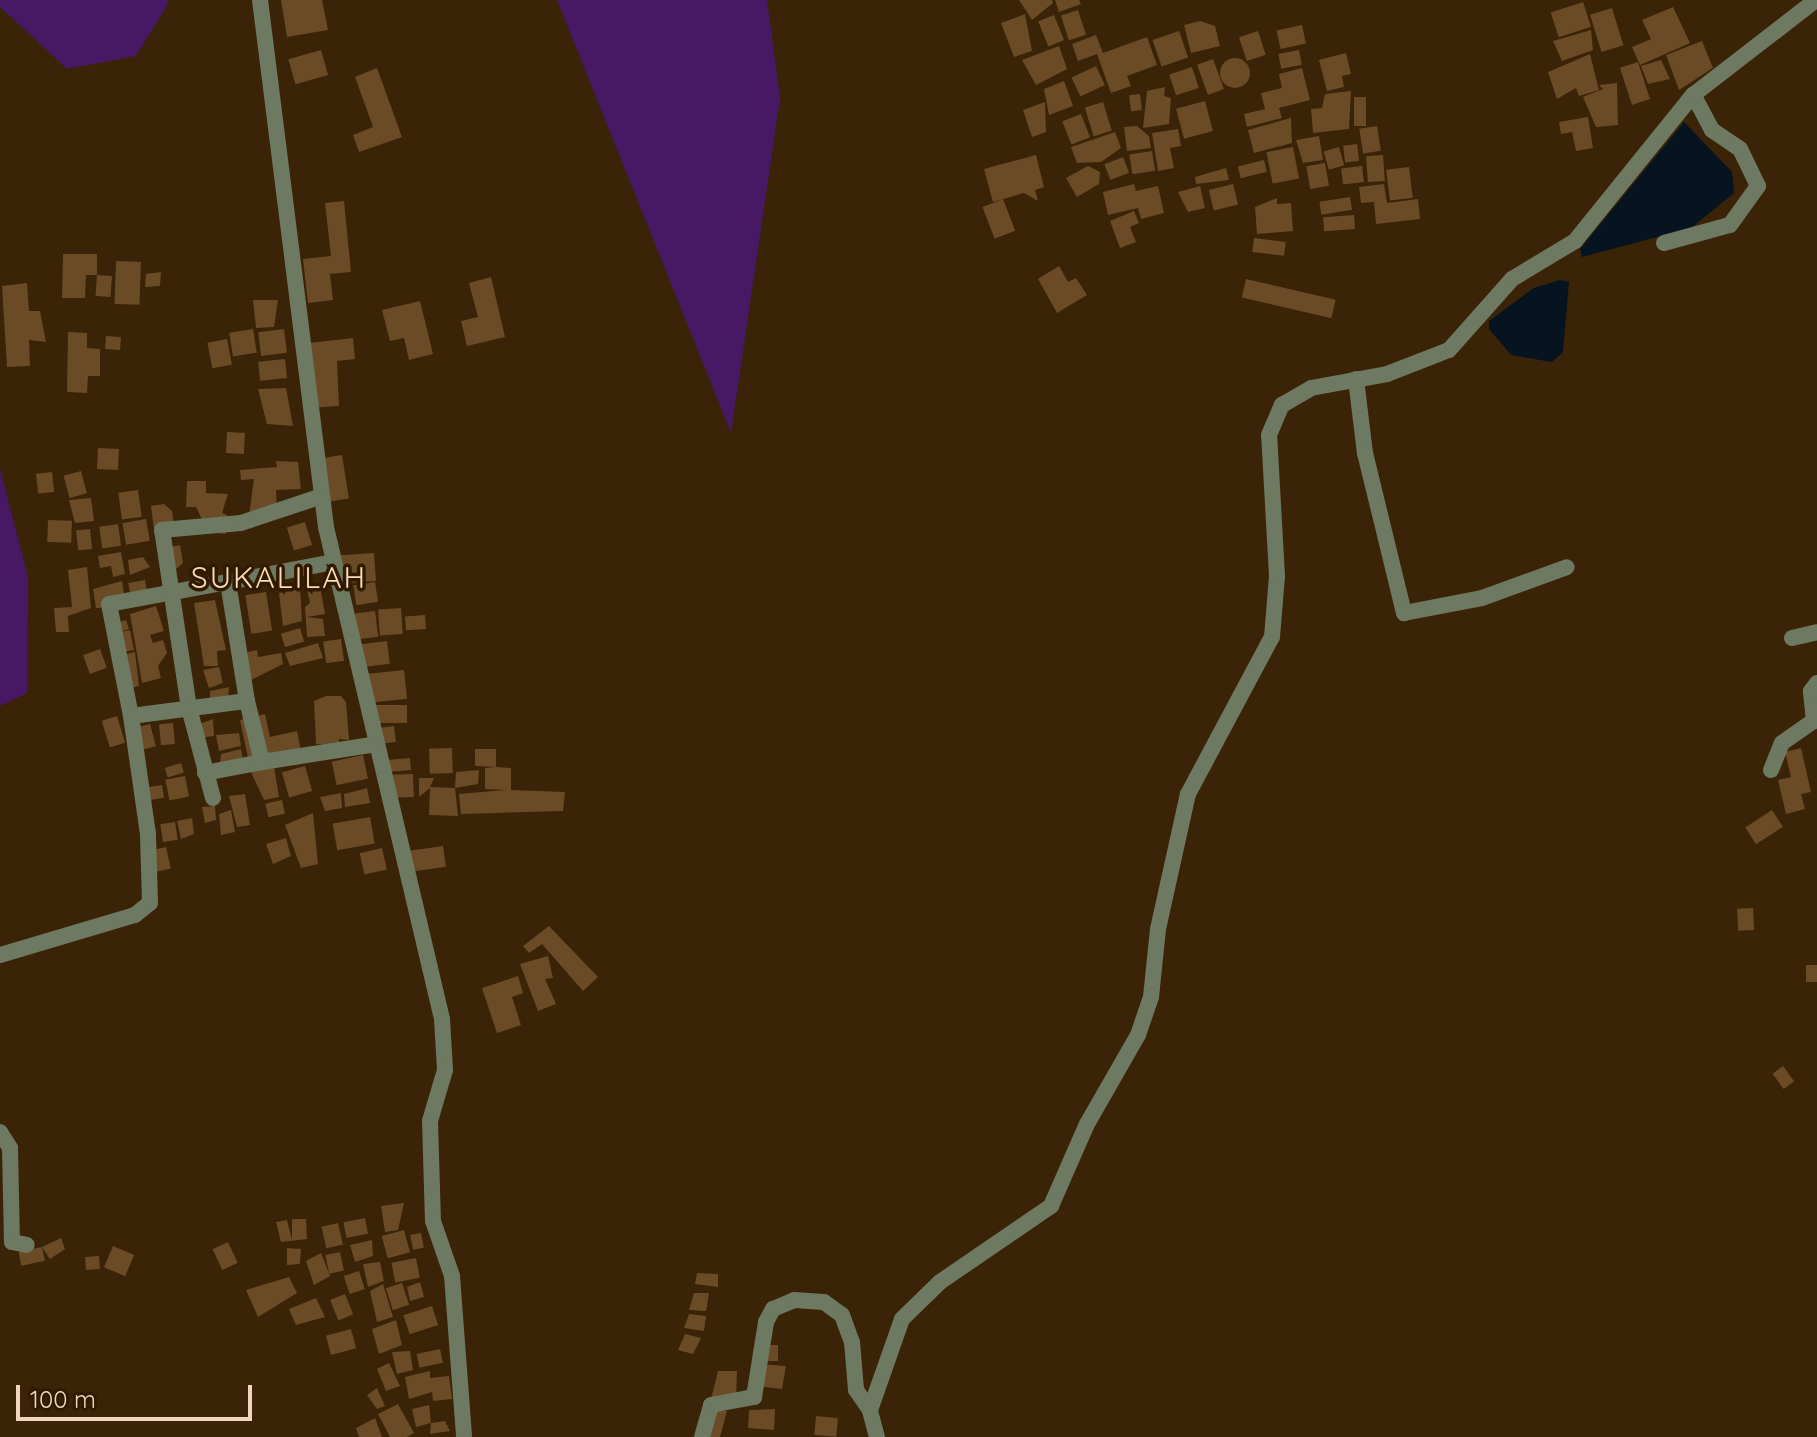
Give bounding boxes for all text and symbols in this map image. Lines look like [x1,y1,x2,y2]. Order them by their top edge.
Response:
district label: SUKALILAH [191,559,367,595]
scale bar [20,1369,256,1419]
text: 100 m [30,1384,96,1414]

